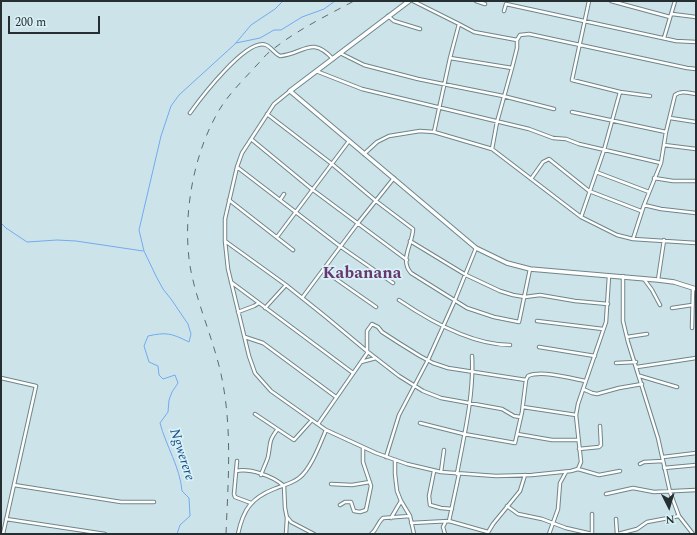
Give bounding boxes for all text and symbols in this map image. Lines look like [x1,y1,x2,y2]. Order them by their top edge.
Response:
scale bar [10,8,102,34]
text: 200 m [15,13,46,32]
district label: Kabanana [323,265,401,285]
water label: Ngwerere [165,427,197,483]
north arrow [649,487,689,527]
text: N [665,511,675,528]

